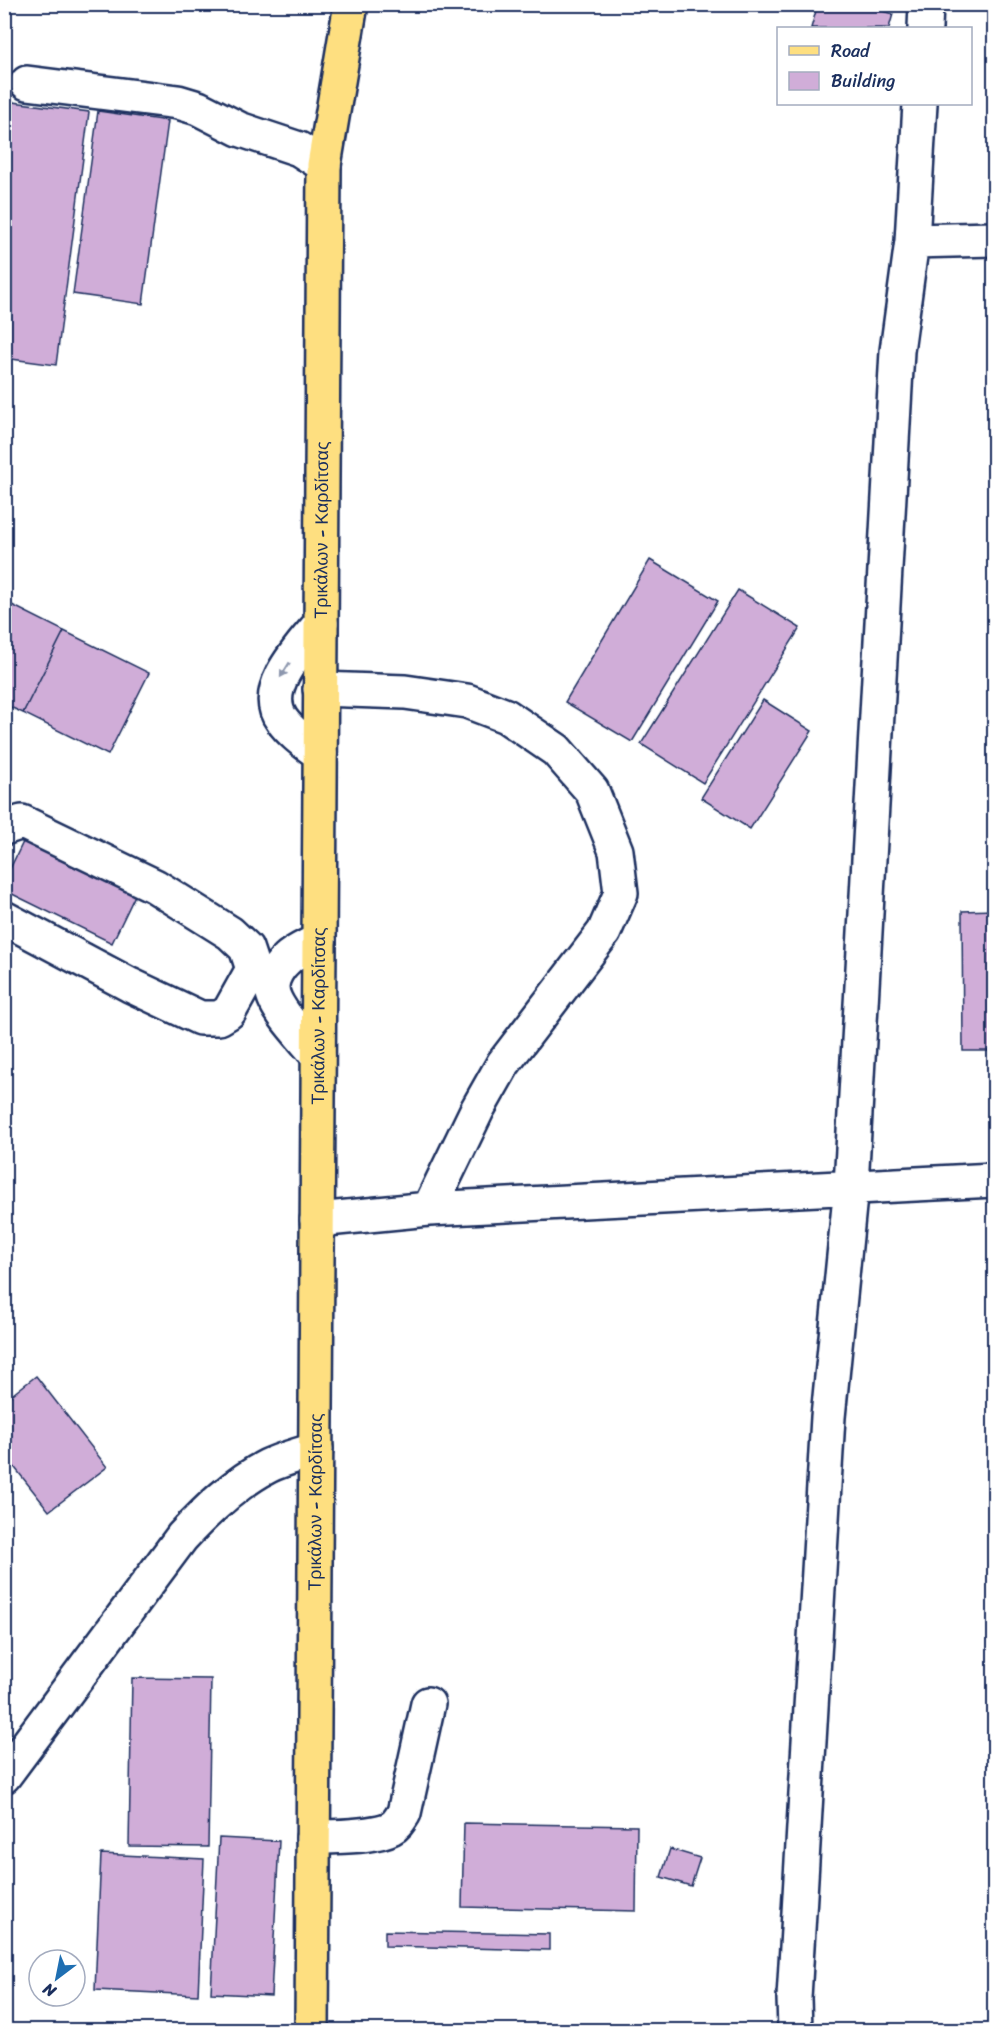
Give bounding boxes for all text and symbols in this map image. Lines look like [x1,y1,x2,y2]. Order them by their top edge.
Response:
legend [777,27,972,105]
text: Road [831,35,871,67]
text: Building [831,65,895,97]
street label: Τρικάλων - Καρδίτσας [305,441,338,619]
one-way arrow [280,662,291,678]
street label: Τρικάλων - Καρδίτσας [302,927,335,1105]
street label: Τρικάλων - Καρδίτσας [299,1413,332,1591]
north arrow [27,1948,87,2008]
text: N [36,1975,63,2006]

